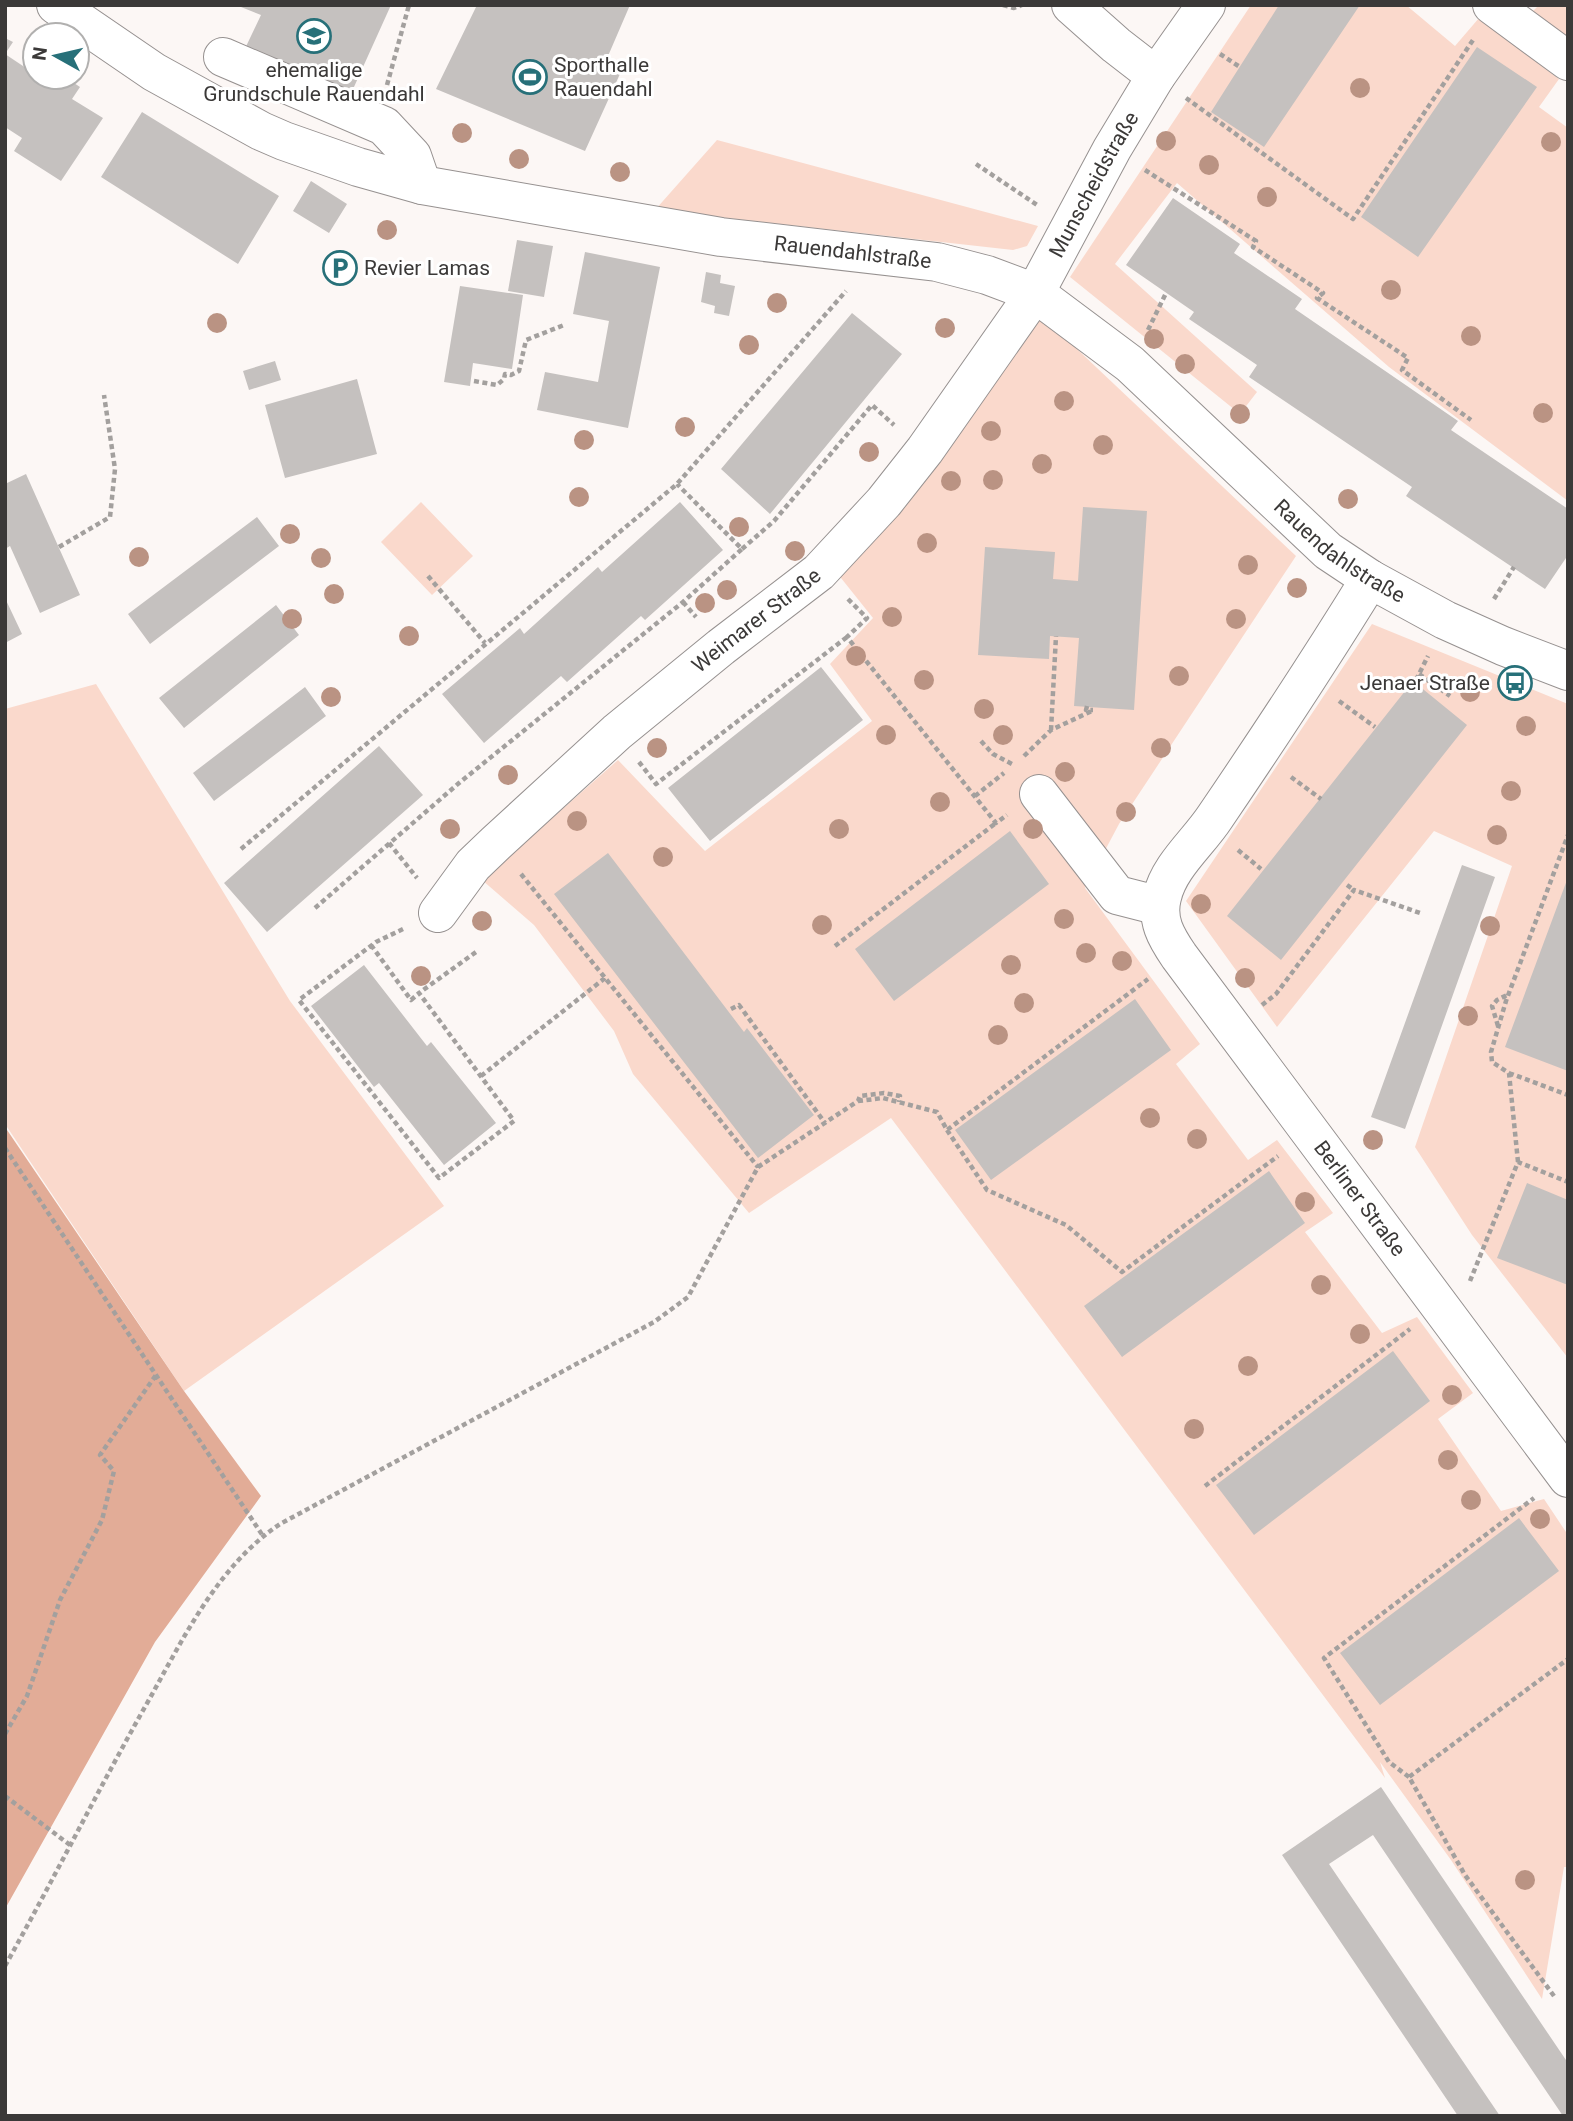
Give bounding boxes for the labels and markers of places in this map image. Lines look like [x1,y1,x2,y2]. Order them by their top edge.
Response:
school or university icon: ehemalige Grundschule Rauendahl [295,17,333,55]
place label: Sporthalle Rauendahl [554,53,653,101]
place label: ehemalige Grundschule Rauendahl [203,58,425,106]
sports icon: Sporthalle Rauendahl [511,58,549,96]
parking icon: Revier Lamas [321,249,359,287]
place label: Revier Lamas [364,256,490,280]
bus stop icon: Jenaer Straße [1496,664,1534,702]
place label: Jenaer Straße [1360,671,1490,695]

